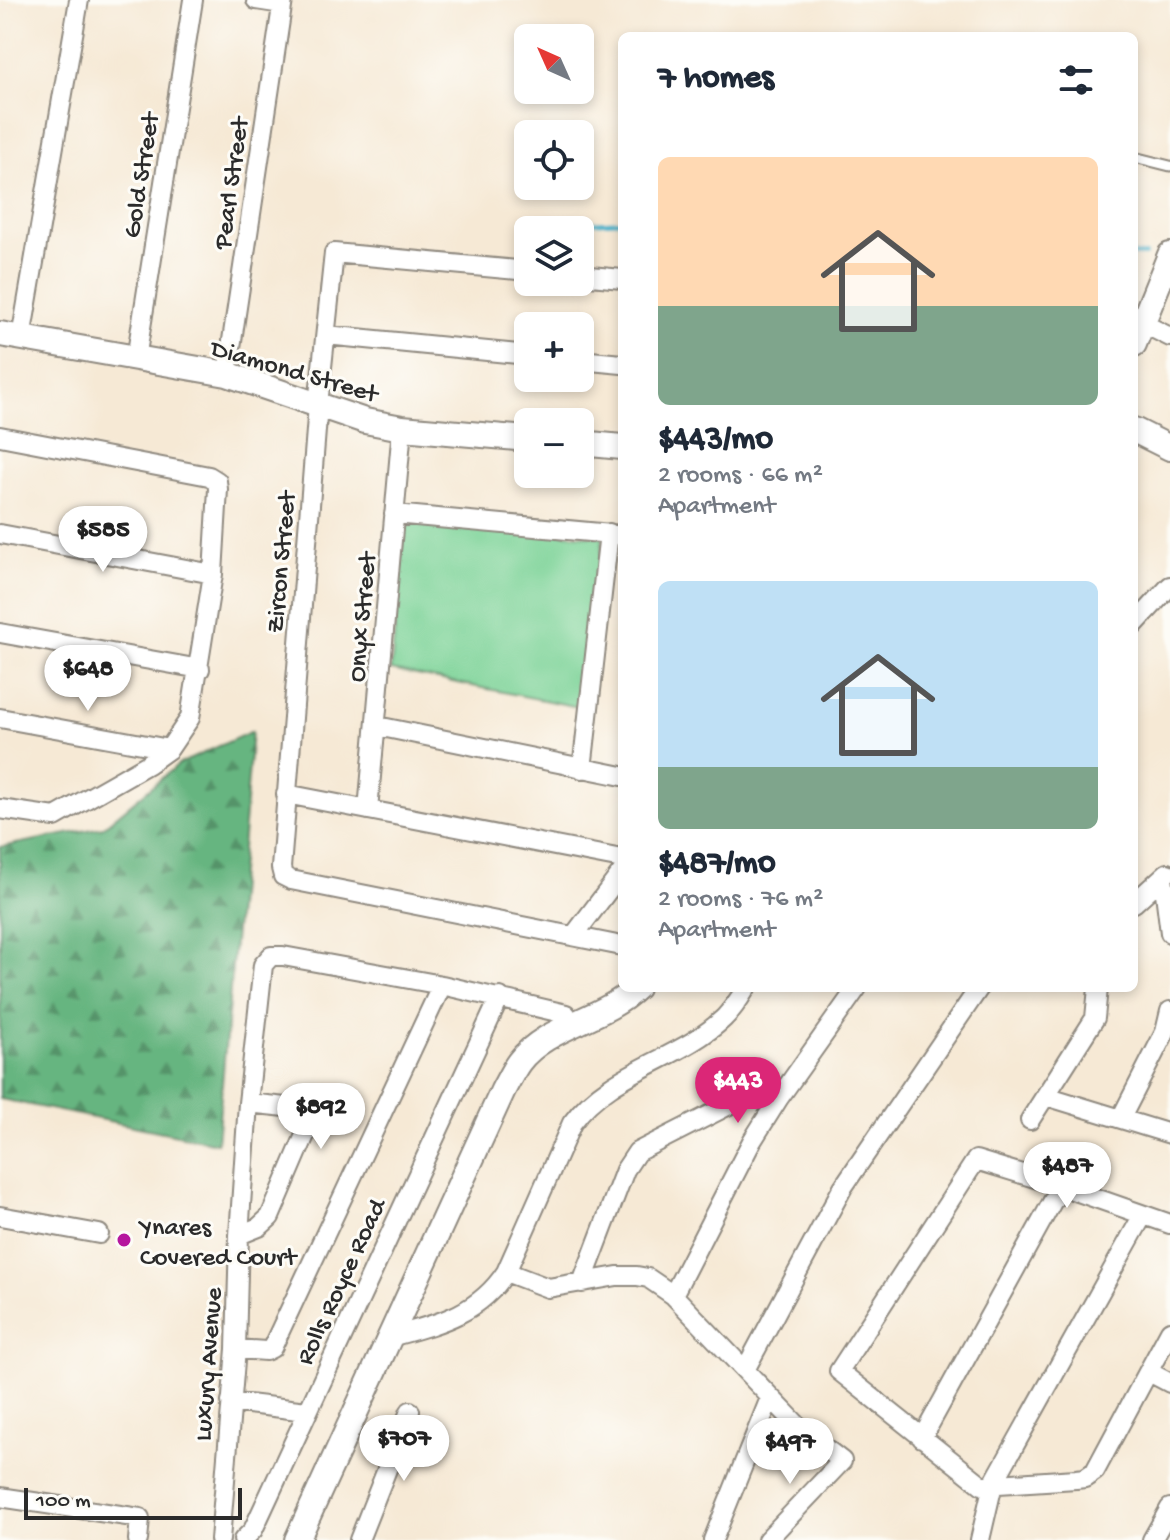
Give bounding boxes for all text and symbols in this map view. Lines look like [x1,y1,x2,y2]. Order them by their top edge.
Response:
north arrow [514,24,594,104]
map controls [514,24,594,488]
icon: filters [1054,58,1098,102]
text: 7 homes [658,60,774,100]
street label: Gold Street [118,109,169,241]
street label: Pearl Street [209,113,258,252]
button: locate [514,120,594,200]
icon: home [806,209,950,353]
button: layers [514,216,594,296]
button: + [514,312,594,392]
street label: Diamond Street [205,334,383,413]
button: − [514,408,594,488]
text: $443/mo [658,421,773,461]
text: 2 rooms · 66 m² [658,461,823,492]
street label: Zircon Street [262,488,305,634]
text: Apartment [658,492,775,523]
pin: $585 [56,506,150,574]
text: $585 [76,516,130,547]
street label: Onyx Street [343,549,386,683]
icon: home [806,633,950,777]
pin: $648 [41,645,135,713]
text: $648 [62,655,114,686]
text: $487/mo [658,845,776,885]
text: 2 rooms · 76 m² [658,885,823,916]
text: Apartment [658,916,775,947]
pin: $443 [691,1057,785,1125]
text: $443 [713,1067,763,1098]
pin: $892 [274,1083,368,1151]
text: $892 [295,1093,347,1124]
pin: $487 [1020,1142,1114,1210]
text: $487 [1041,1152,1093,1183]
street label: Rolls Royce Road [291,1193,396,1371]
place label: Ynares Covered Court [138,1214,298,1275]
marker: Ynares Covered Court [115,1231,133,1249]
street label: Luxury Avenue [190,1286,231,1442]
pin: $707 [357,1415,451,1483]
pin: $497 [743,1418,837,1486]
text: $707 [377,1425,431,1456]
text: $497 [765,1428,815,1459]
scale bar [24,1484,242,1520]
text: 100 m [36,1489,91,1515]

